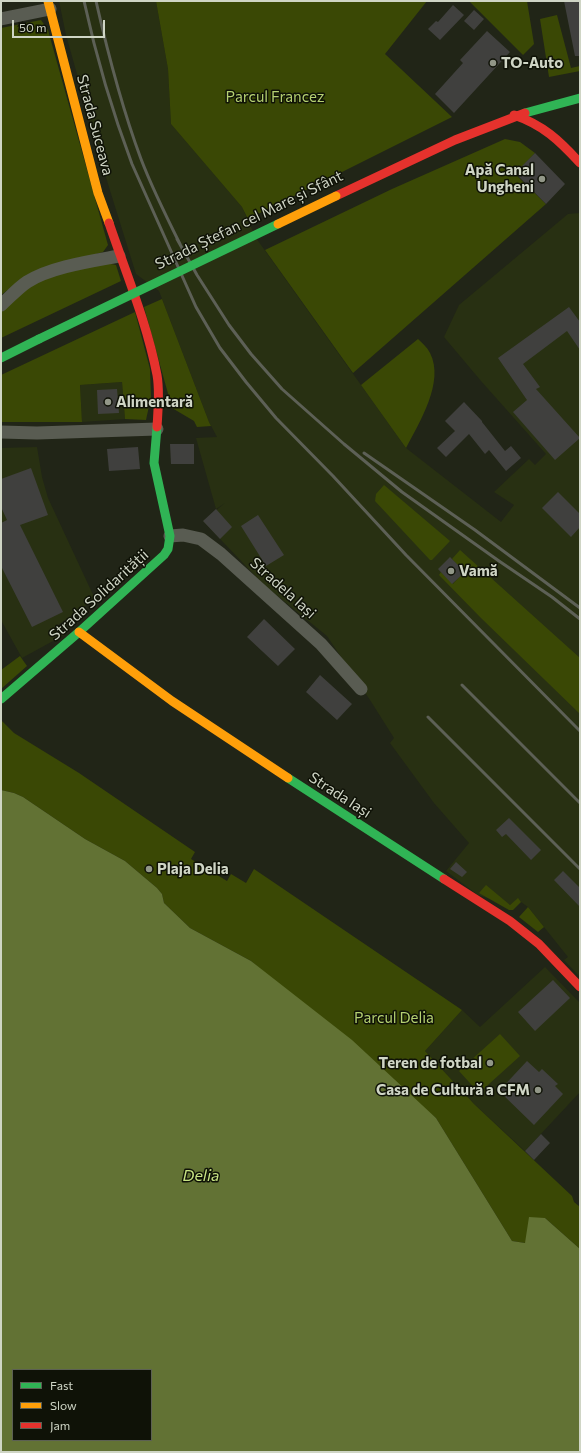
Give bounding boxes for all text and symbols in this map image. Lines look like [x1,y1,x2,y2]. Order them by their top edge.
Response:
scale bar [14,12,107,38]
text: 50 m [19,20,47,34]
place label: TO-Auto [501,54,563,72]
marker: TO-Auto [488,58,498,68]
street label: Strada Suceava [73,73,117,177]
park label: Parcul Francez [226,88,324,106]
place label: Apă Canal Ungheni [465,161,534,196]
street label: Strada Ștefan cel Mare și Sfânt [152,167,346,273]
marker: Apă Canal Ungheni [537,174,547,184]
place label: Alimentară [116,393,193,411]
marker: Alimentară [103,397,113,407]
street label: Strada Solidarității [46,546,152,644]
street label: Stradela Iași [246,554,320,622]
place label: Vamă [459,562,498,580]
marker: Vamă [446,566,456,576]
street label: Strada Iași [306,768,374,822]
place label: Plaja Delia [157,860,229,878]
marker: Plaja Delia [144,864,154,874]
park label: Parcul Delia [354,1009,434,1027]
place label: Teren de fotbal [379,1054,482,1072]
marker: Teren de fotbal [485,1058,495,1068]
place label: Casa de Cultură a CFM [376,1081,530,1099]
marker: Casa de Cultură a CFM [533,1085,543,1095]
water label: Delia [183,1166,219,1186]
legend [12,1369,152,1441]
text: Fast [50,1378,73,1392]
text: Slow [50,1398,77,1412]
text: Jam [50,1418,70,1432]

